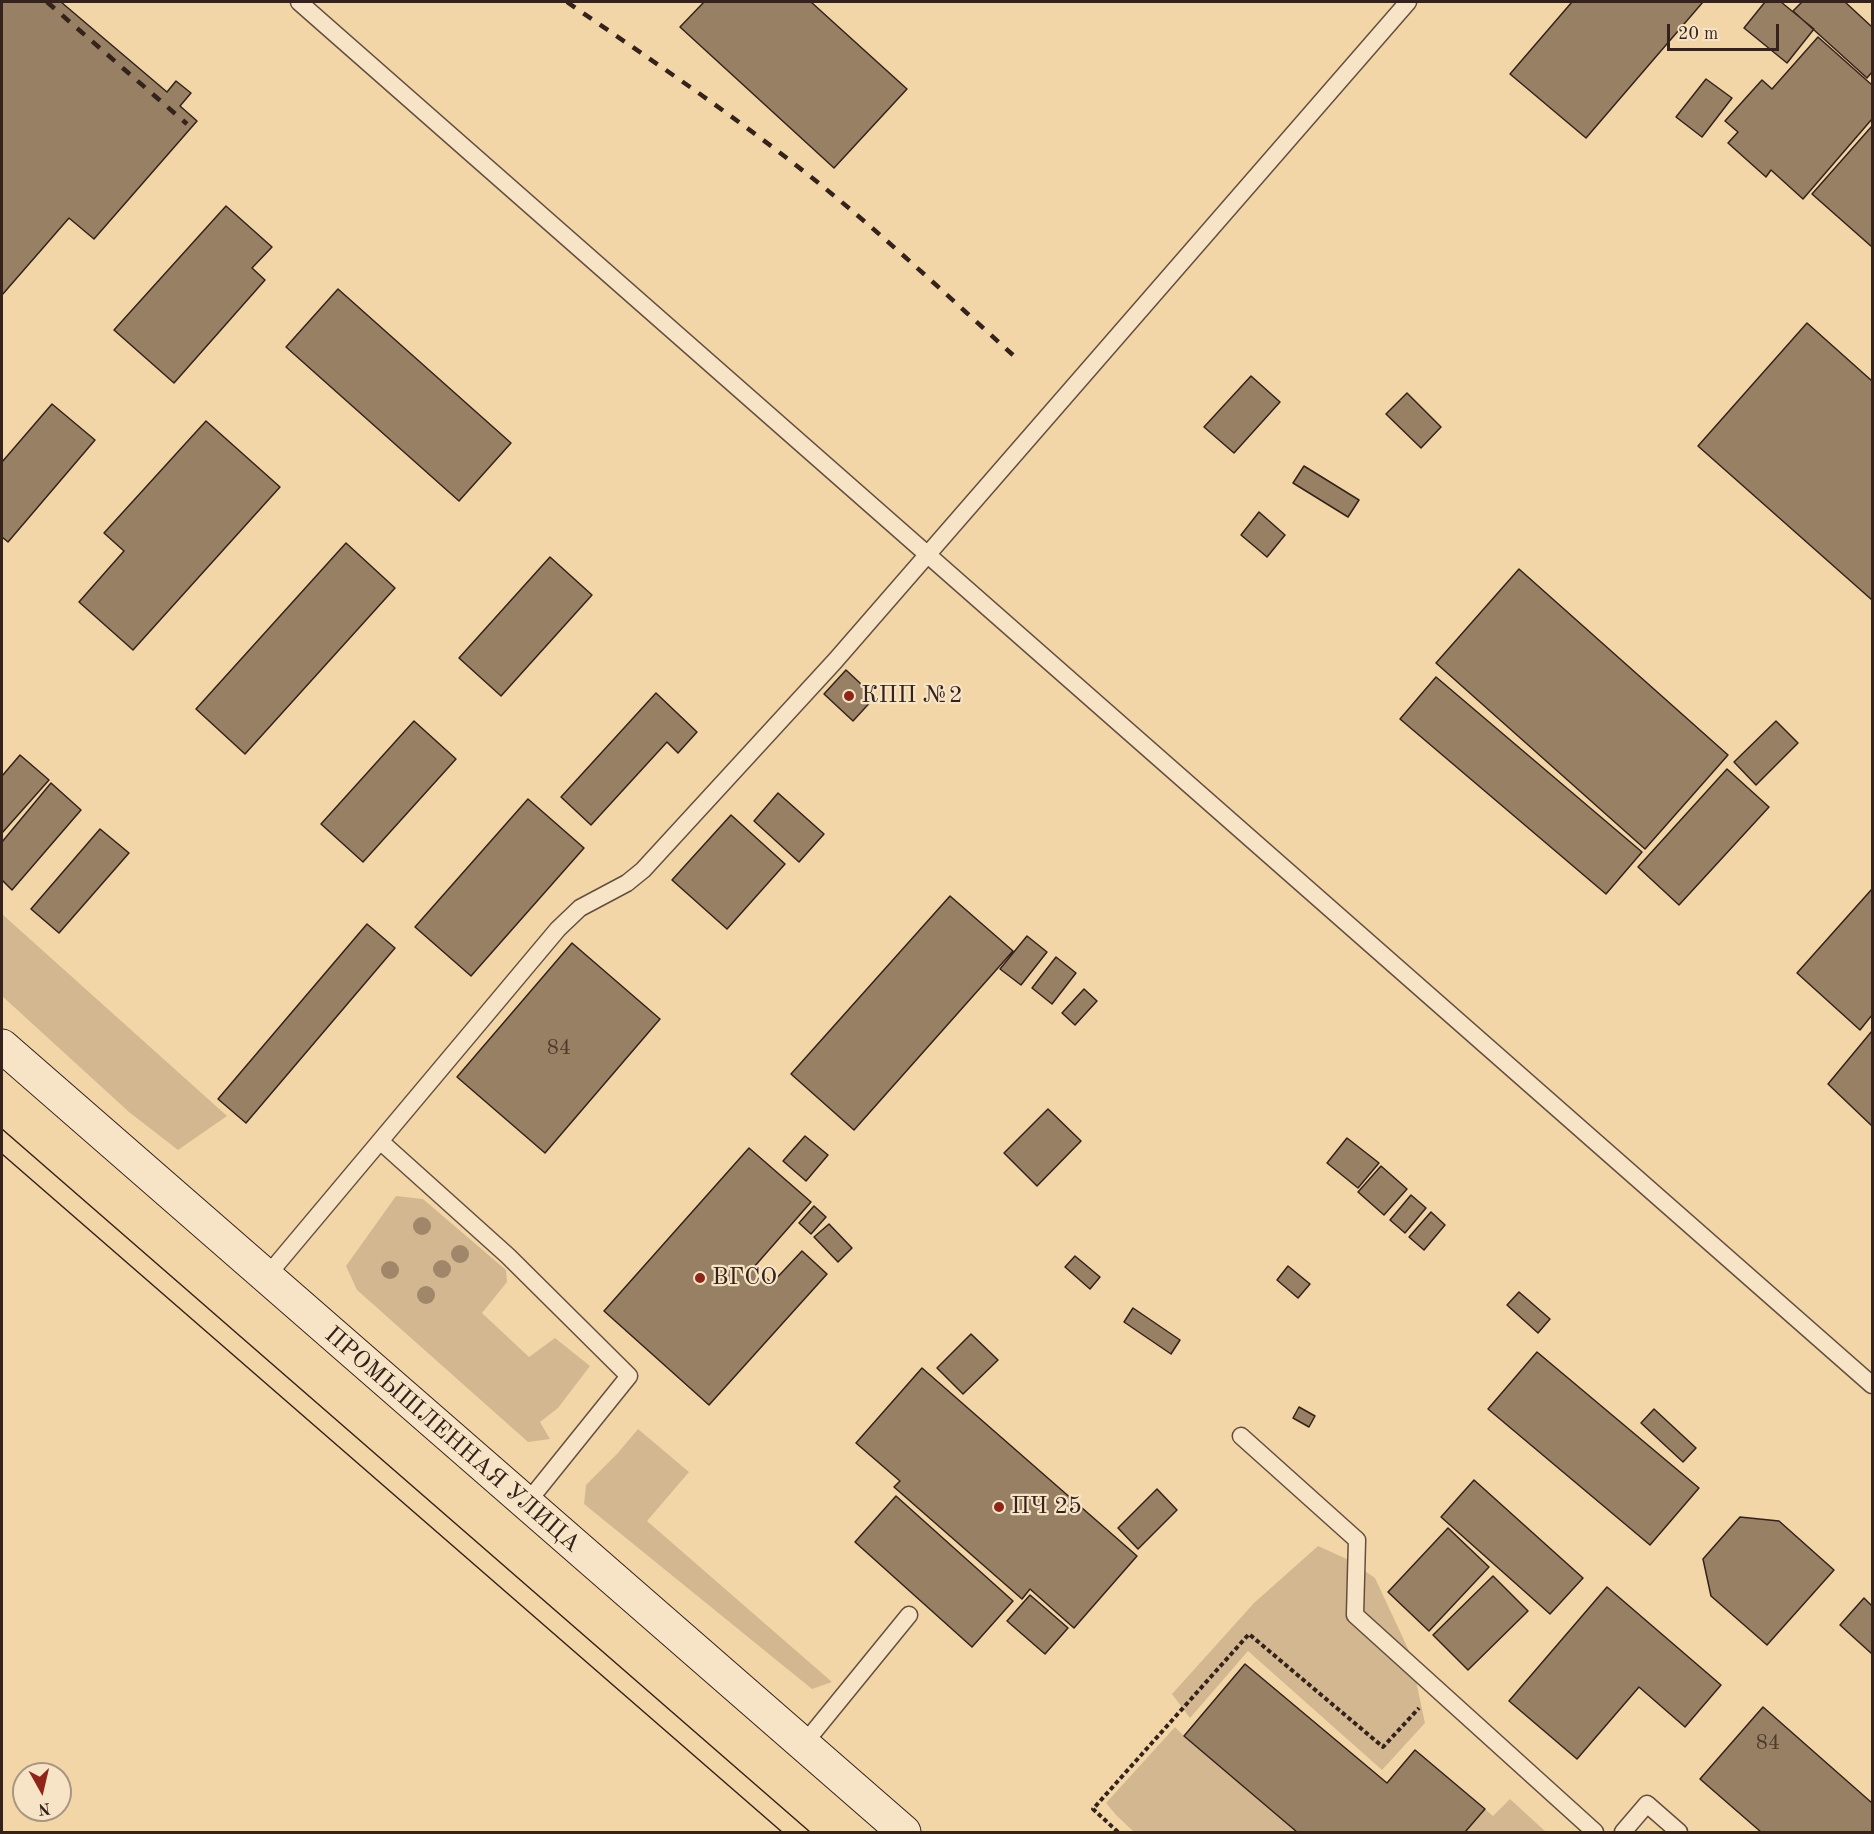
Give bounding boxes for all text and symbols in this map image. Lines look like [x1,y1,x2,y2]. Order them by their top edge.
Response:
scale bar [1670,12,1782,50]
text: 20 m [1678,25,1718,43]
place label: КПП №2 [861,682,963,710]
marker: КПП №2 [842,689,856,703]
house number: 84 [547,1035,571,1061]
place label: ВГСО [712,1264,777,1292]
marker: ВГСО [693,1271,707,1285]
street label: ПРОМЫШЛЕННАЯ УЛИЦА [318,1321,586,1559]
place label: ПЧ 25 [1011,1493,1082,1521]
marker: ПЧ 25 [992,1500,1006,1514]
house number: 84 [1756,1730,1780,1756]
north arrow [12,1762,72,1822]
text: N [37,1799,51,1817]

